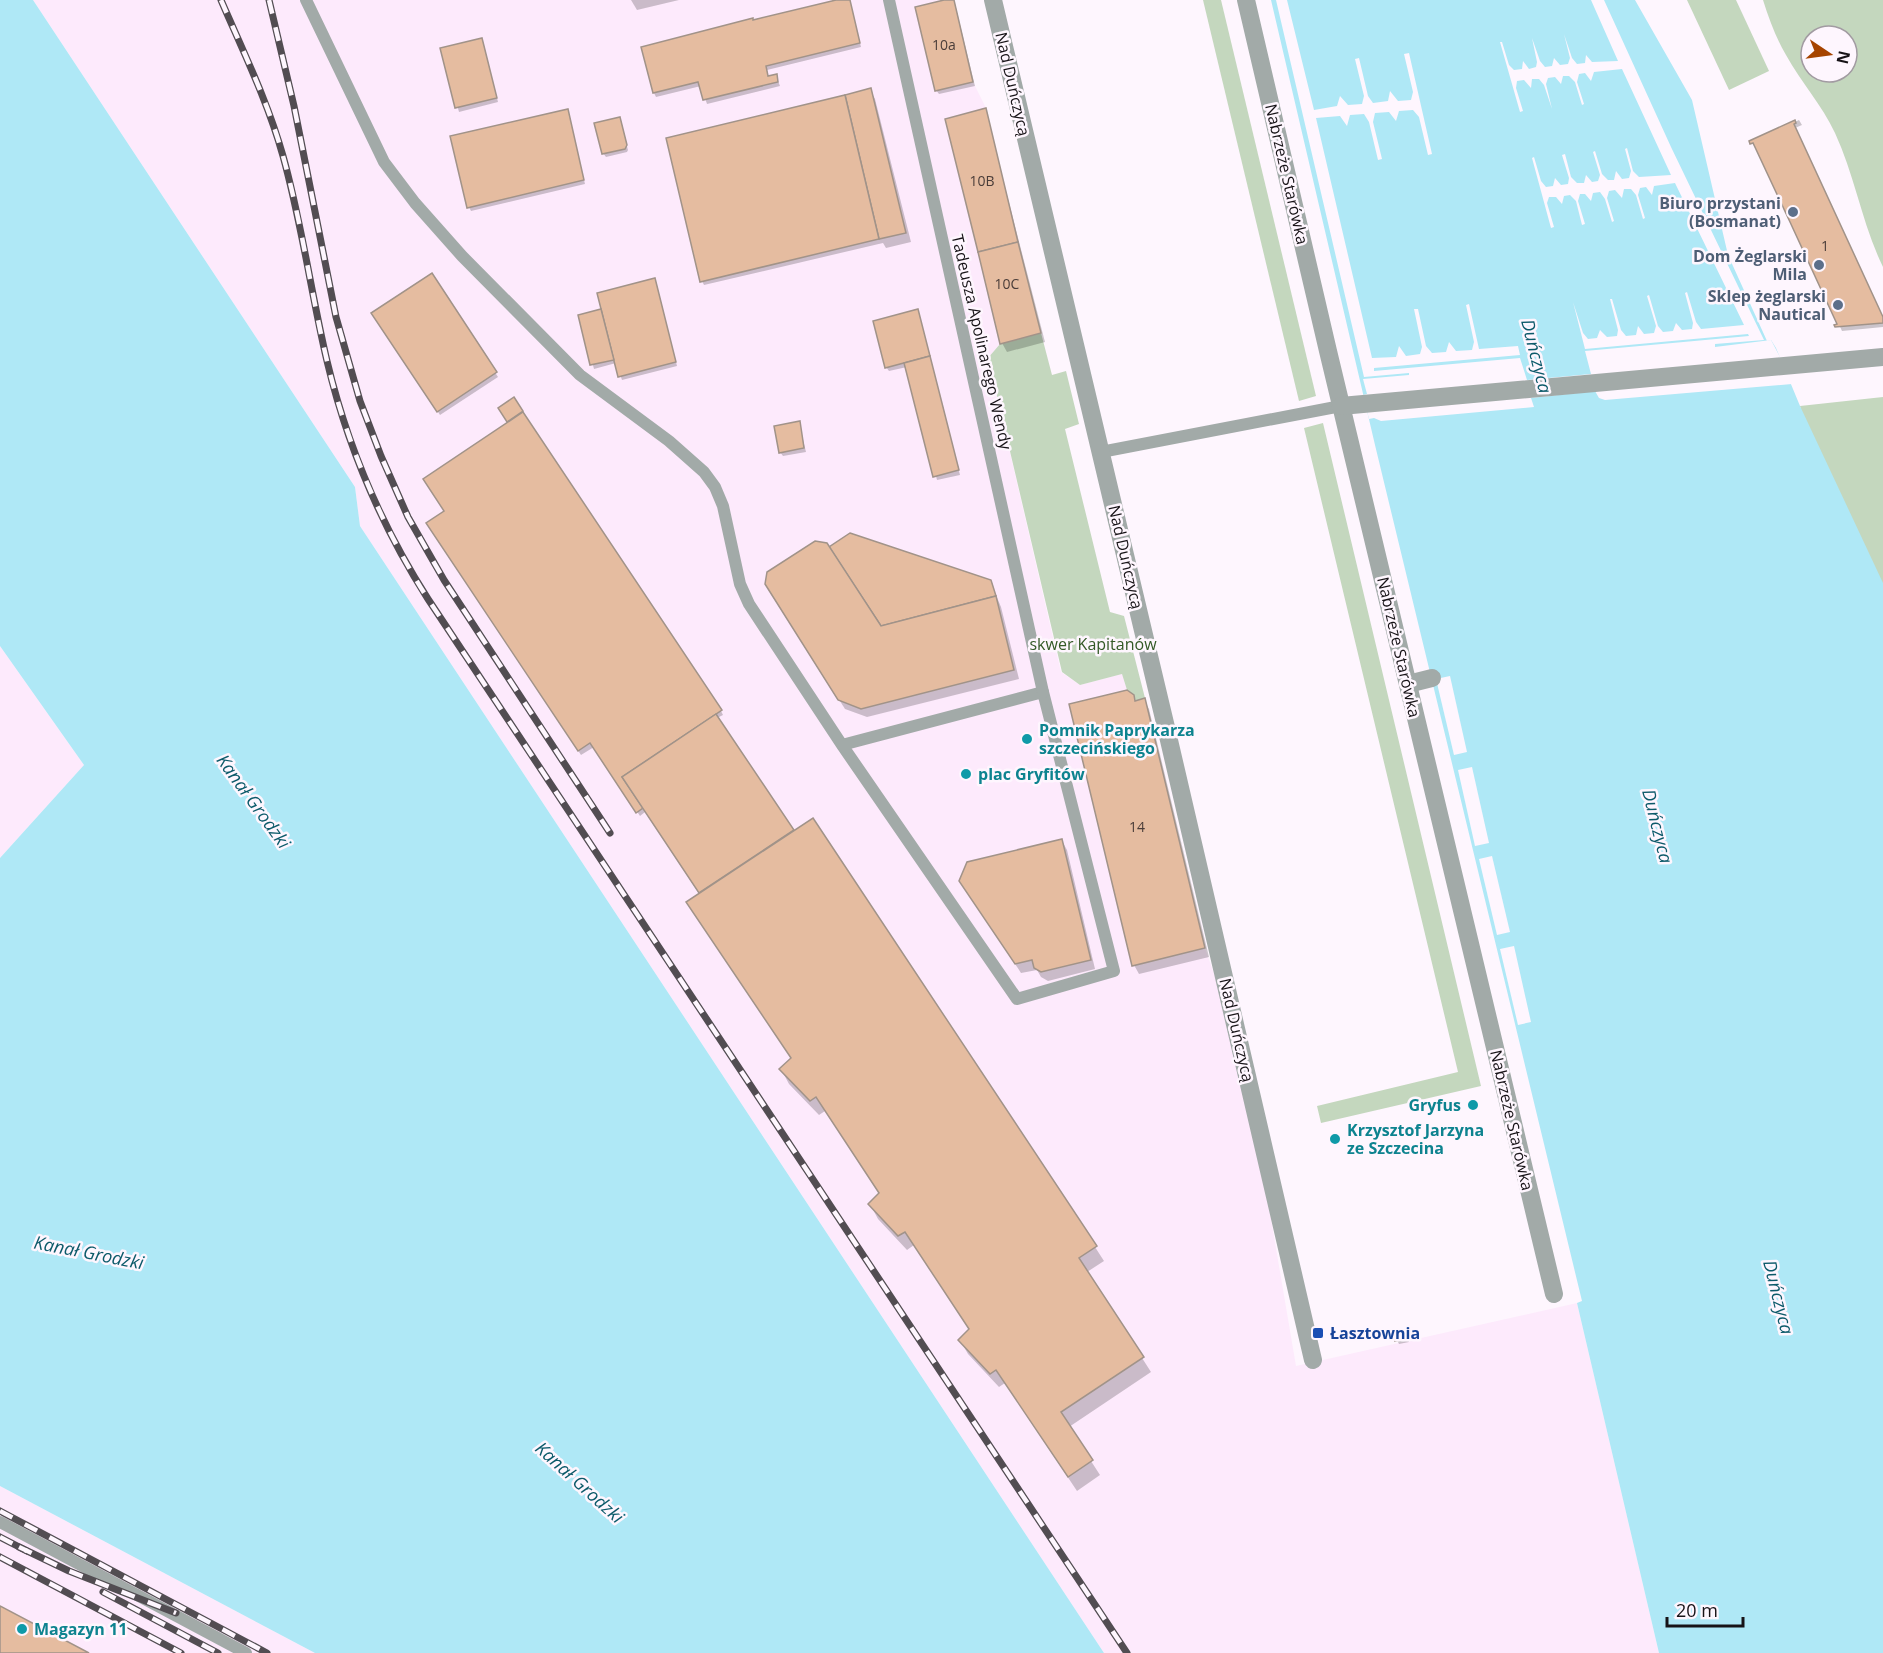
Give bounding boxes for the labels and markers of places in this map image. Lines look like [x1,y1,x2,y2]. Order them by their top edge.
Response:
place label: Biuro przystani (Bosmanat) [1659,192,1781,232]
marker: Biuro przystani (Bosmanat) [1786,205,1800,219]
place label: Dom Żeglarski Mila [1693,245,1807,285]
marker: Dom Żeglarski Mila [1812,258,1826,272]
place label: Sklep żeglarski Nautical [1708,285,1826,325]
marker: Sklep żeglarski Nautical [1831,298,1845,312]
place label: Pomnik Paprykarza szczecińskiego [1039,719,1195,759]
marker: Pomnik Paprykarza szczecińskiego [1020,732,1034,746]
place label: plac Gryfitów [978,763,1085,785]
marker: plac Gryfitów [959,767,973,781]
place label: Gryfus [1408,1094,1461,1116]
marker: Gryfus [1466,1098,1480,1112]
place label: Krzysztof Jarzyna ze Szczecina [1347,1119,1484,1159]
marker: Krzysztof Jarzyna ze Szczecina [1328,1132,1342,1146]
place label: Łasztownia [1330,1322,1420,1344]
marker: Łasztownia [1311,1326,1325,1340]
place label: Magazyn 11 [34,1618,127,1640]
marker: Magazyn 11 [15,1622,29,1636]

